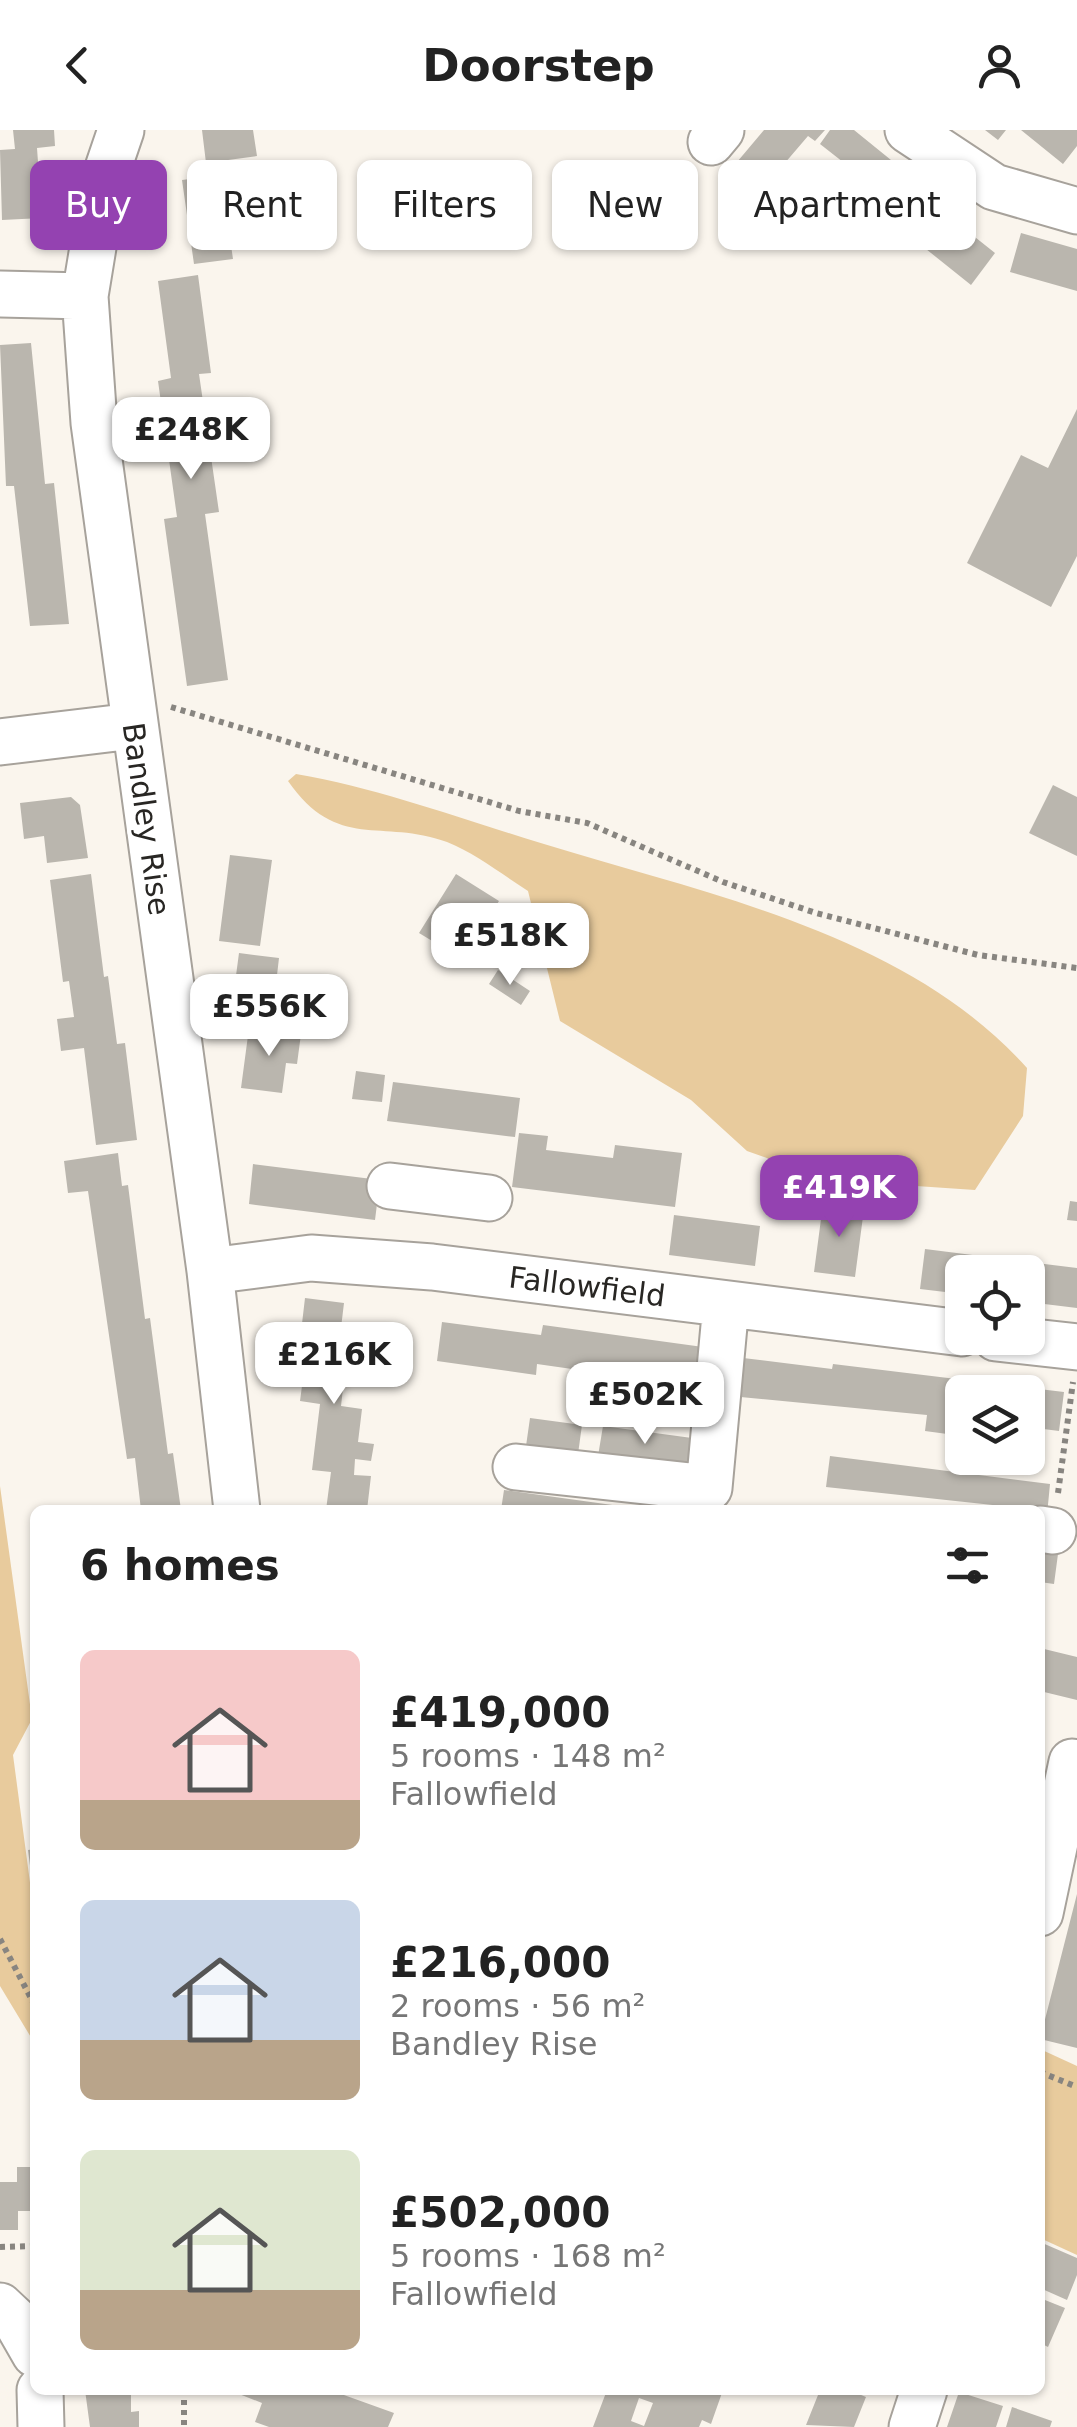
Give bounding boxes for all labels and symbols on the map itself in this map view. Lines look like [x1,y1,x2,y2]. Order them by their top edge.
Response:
pin: £248K [121,397,261,482]
street label: Bandley Rise [116,720,177,918]
pin: £518K [440,903,580,988]
pin: £556K [199,974,339,1059]
pin: £419K [769,1155,909,1240]
street label: Fallowfield [507,1260,667,1313]
pin: £216K [264,1322,404,1407]
pin: £502K [575,1362,715,1447]

